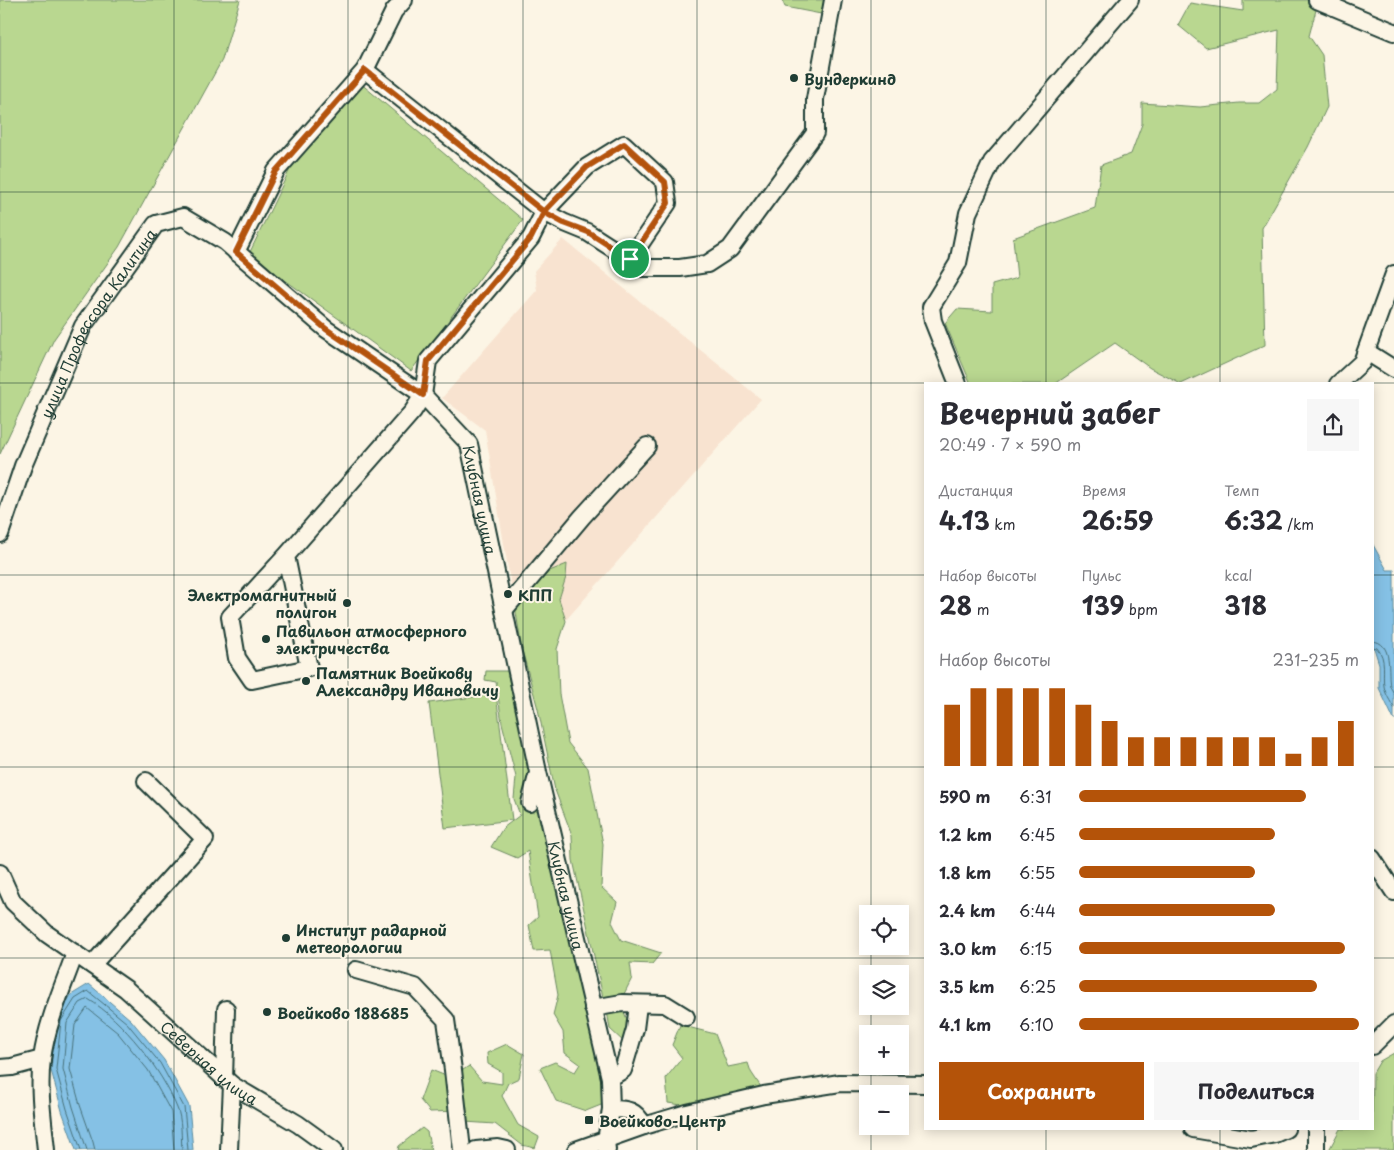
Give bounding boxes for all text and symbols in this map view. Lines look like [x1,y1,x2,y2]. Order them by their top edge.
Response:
place label: Вундеркинд [804,67,896,90]
marker: Вундеркинд [788,72,800,84]
street label: улица Профессора Калитина [34,223,162,421]
pin [609,238,651,280]
icon: arrive [616,245,644,273]
text: Вечерний забег [939,391,1160,434]
button: share [1307,399,1359,451]
text: 20:49 · 7 × 590 m [939,432,1081,456]
street label: Клубная улица [458,443,504,557]
text: Дистанция [939,480,1013,501]
text: Время [1082,480,1126,501]
text: Темп [1224,480,1260,501]
text: 4.13 [939,501,990,539]
text: 26:59 [1082,501,1153,539]
text: 6:32 [1224,501,1283,539]
text: km [990,514,1015,535]
text: /km [1283,514,1314,535]
text: Набор высоты [939,565,1037,586]
text: Пульс [1082,565,1121,586]
text: kcal [1224,565,1252,586]
place label: Электромагнитный полигон [187,583,337,623]
place label: КПП [518,583,553,606]
text: 28 [939,586,972,624]
text: 139 [1082,586,1124,624]
text: 318 [1224,586,1267,624]
marker: КПП [502,588,514,600]
marker: Электромагнитный полигон [341,597,353,609]
text: m [972,599,990,620]
text: bpm [1124,599,1158,620]
place label: Павильон атмосферного электричества [276,619,467,659]
marker: Павильон атмосферного электричества [260,633,272,645]
text: Набор высоты [939,647,1051,671]
text: 231–235 m [1272,647,1359,671]
place label: Памятник Воейкову Александру Ивановичу [316,661,499,701]
marker: Памятник Воейкову Александру Ивановичу [300,675,312,687]
text: 590 m [939,784,990,808]
text: 6:31 [1019,784,1052,808]
text: 1.2 km [939,822,992,846]
text: 6:45 [1019,822,1055,846]
street label: Клубная улица [543,838,591,953]
text: 1.8 km [939,860,991,884]
text: 6:55 [1019,860,1055,884]
text: 2.4 km [939,898,995,922]
text: 6:44 [1019,898,1056,922]
map controls [859,905,909,1135]
button: locate [859,905,909,955]
place label: Институт радарной метеорологии [296,918,447,958]
marker: Институт радарной метеорологии [280,932,292,944]
text: 3.0 km [939,936,996,960]
text: 6:15 [1019,936,1052,960]
button: layers [859,965,909,1015]
text: 3.5 km [939,974,994,998]
text: 6:25 [1019,974,1056,998]
place label: Воейково 188685 [277,1001,409,1024]
marker: Воейково 188685 [261,1006,273,1018]
text: 4.1 km [939,1012,991,1036]
text: 6:10 [1019,1012,1054,1036]
street label: Северная улица [156,1015,263,1110]
button: + [859,1025,909,1075]
button: Сохранить [939,1062,1144,1120]
button: Поделиться [1154,1062,1359,1120]
button: − [859,1085,909,1135]
place label: Воейково-Центр [599,1109,726,1132]
marker: Воейково-Центр [583,1114,595,1126]

